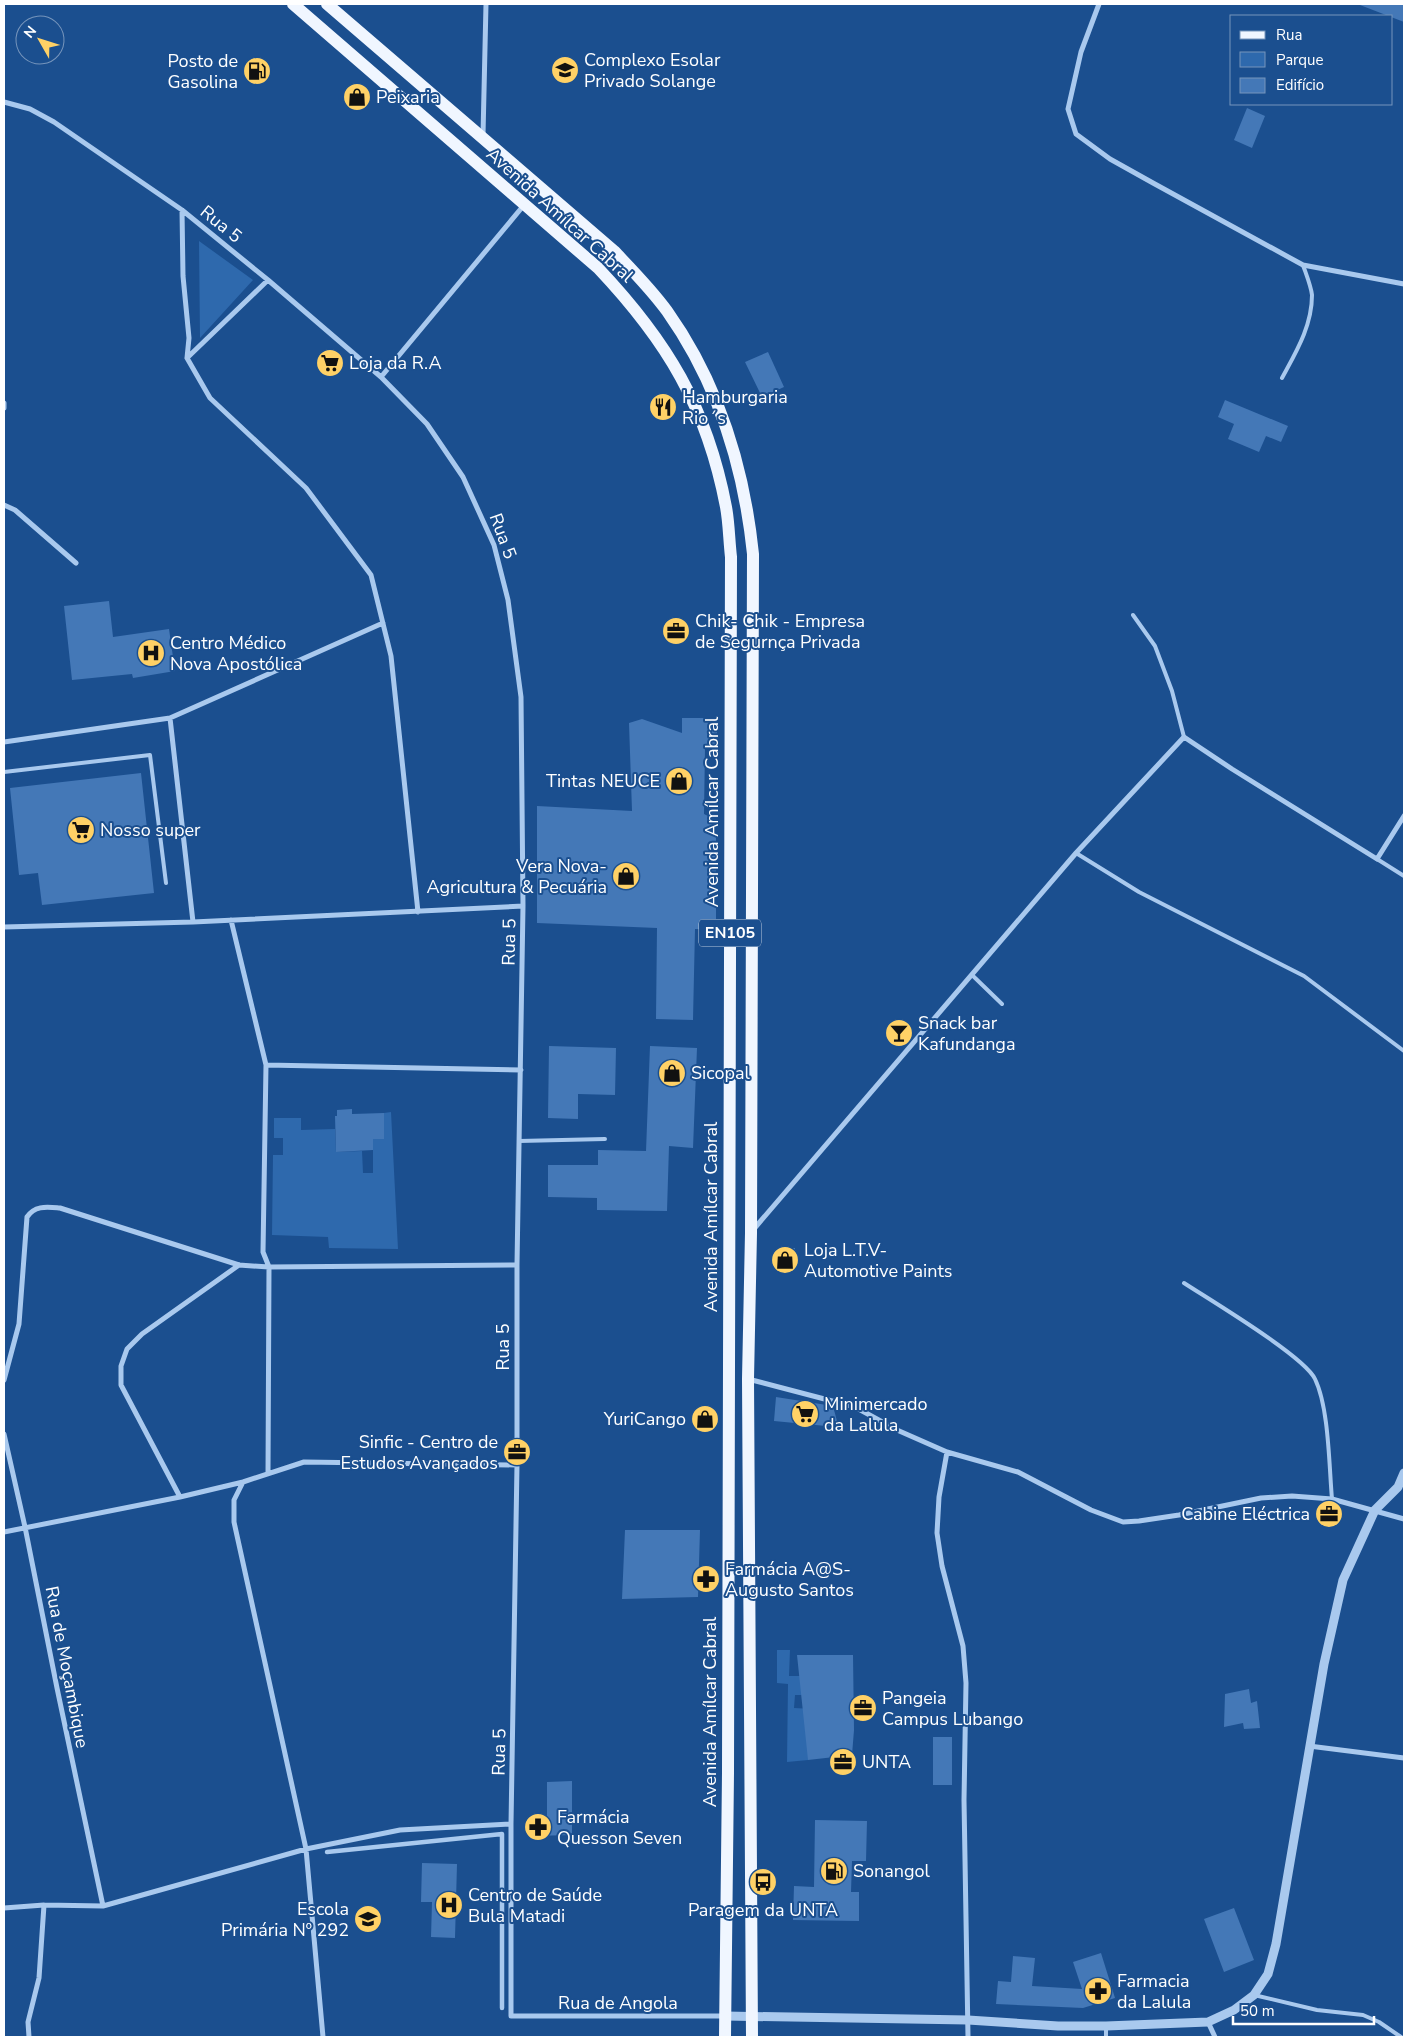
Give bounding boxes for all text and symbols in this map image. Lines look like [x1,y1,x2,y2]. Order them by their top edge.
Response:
north arrow [15,15,65,65]
legend [1230,15,1393,105]
text: N [20,22,41,42]
text: Rua [1276,25,1302,45]
place label: Complexo Esolar Privado Solange [584,48,721,93]
place label: Posto de Gasolina [167,49,238,94]
text: Parque [1276,50,1324,70]
school or university icon: Complexo Esolar Privado Solange [550,55,580,85]
fuel station icon: Posto de Gasolina [242,56,272,86]
text: Edifício [1276,75,1324,95]
shop icon: Peixaria [342,82,372,112]
place label: Peixaria [376,85,440,109]
street label: Avenida Amílcar Cabral [481,142,639,288]
street label: Rua 5 [195,200,247,248]
supermarket icon: Loja da R.A [315,348,345,378]
place label: Loja da R.A [349,351,442,375]
place label: Hamburgaria Rio´s [682,385,788,430]
restaurant icon: Hamburgaria Rio´s [648,392,678,422]
street label: Rua 5 [484,510,522,562]
place label: Chik- Chik - Empresa de Segurnça Privada [695,609,865,654]
office icon: Chik- Chik - Empresa de Segurnça Privada [661,616,691,646]
place label: Centro Médico Nova Apostólica [170,631,302,676]
hospital icon: Centro Médico Nova Apostólica [136,638,166,668]
street label: Avenida Amílcar Cabral [700,716,724,907]
shop icon: Tintas NEUCE [664,766,694,796]
place label: Tintas NEUCE [546,769,660,793]
supermarket icon: Nosso super [66,815,96,845]
place label: Nosso super [100,818,201,842]
place label: Vera Nova- Agricultura & Pecuária [426,854,607,899]
shop icon: Vera Nova- Agricultura & Pecuária [611,861,641,891]
street label: Rua 5 [497,918,521,966]
road number: EN105 [699,920,761,946]
place label: Snack bar Kafundanga [918,1011,1015,1056]
bar icon: Snack bar Kafundanga [884,1018,914,1048]
shop icon: Sicopal [657,1058,687,1088]
place label: Sicopal [691,1061,750,1085]
street label: Avenida Amílcar Cabral [699,1121,723,1312]
place label: Loja L.T.V- Automotive Paints [804,1238,952,1283]
shop icon: Loja L.T.V- Automotive Paints [770,1245,800,1275]
street label: Rua 5 [491,1323,515,1371]
place label: Minimercado da Lalula [824,1392,928,1437]
supermarket icon: Minimercado da Lalula [790,1399,820,1429]
shop icon: YuriCango [690,1404,720,1434]
place label: YuriCango [603,1407,686,1431]
place label: Sinfic - Centro de Estudos Avançados [340,1430,498,1475]
office icon: Sinfic - Centro de Estudos Avançados [502,1437,532,1467]
office icon: Cabine Eléctrica [1314,1499,1344,1529]
place label: Cabine Eléctrica [1181,1502,1310,1526]
place label: Farmácia A@S- Augusto Santos [725,1557,854,1602]
pharmacy icon: Farmácia A@S- Augusto Santos [691,1564,721,1594]
street label: Rua de Moçambique [40,1584,94,1750]
street label: Avenida Amílcar Cabral [698,1616,722,1807]
place label: Pangeia Campus Lubango [882,1686,1023,1731]
office icon: Pangeia Campus Lubango [848,1693,878,1723]
street label: Rua 5 [487,1728,511,1776]
office icon: UNTA [828,1747,858,1777]
place label: UNTA [862,1750,911,1774]
place label: Farmácia Quesson Seven [557,1805,682,1850]
pharmacy icon: Farmácia Quesson Seven [523,1812,553,1842]
fuel station icon: Sonangol [819,1856,849,1886]
place label: Sonangol [853,1859,931,1883]
bus stop icon: Paragem da UNTA [748,1867,778,1897]
place label: Centro de Saúde Bula Matadi [468,1883,602,1928]
hospital icon: Centro de Saúde Bula Matadi [434,1890,464,1920]
place label: Escola Primária Nº 292 [221,1897,349,1942]
place label: Paragem da UNTA [688,1898,838,1922]
school or university icon: Escola Primária Nº 292 [353,1904,383,1934]
place label: Farmacia da Lalula [1117,1969,1191,2014]
pharmacy icon: Farmacia da Lalula [1083,1976,1113,2006]
street label: Rua de Angola [558,1991,678,2015]
scale bar [1233,1994,1374,2026]
text: 50 m [1240,2001,1275,2021]

